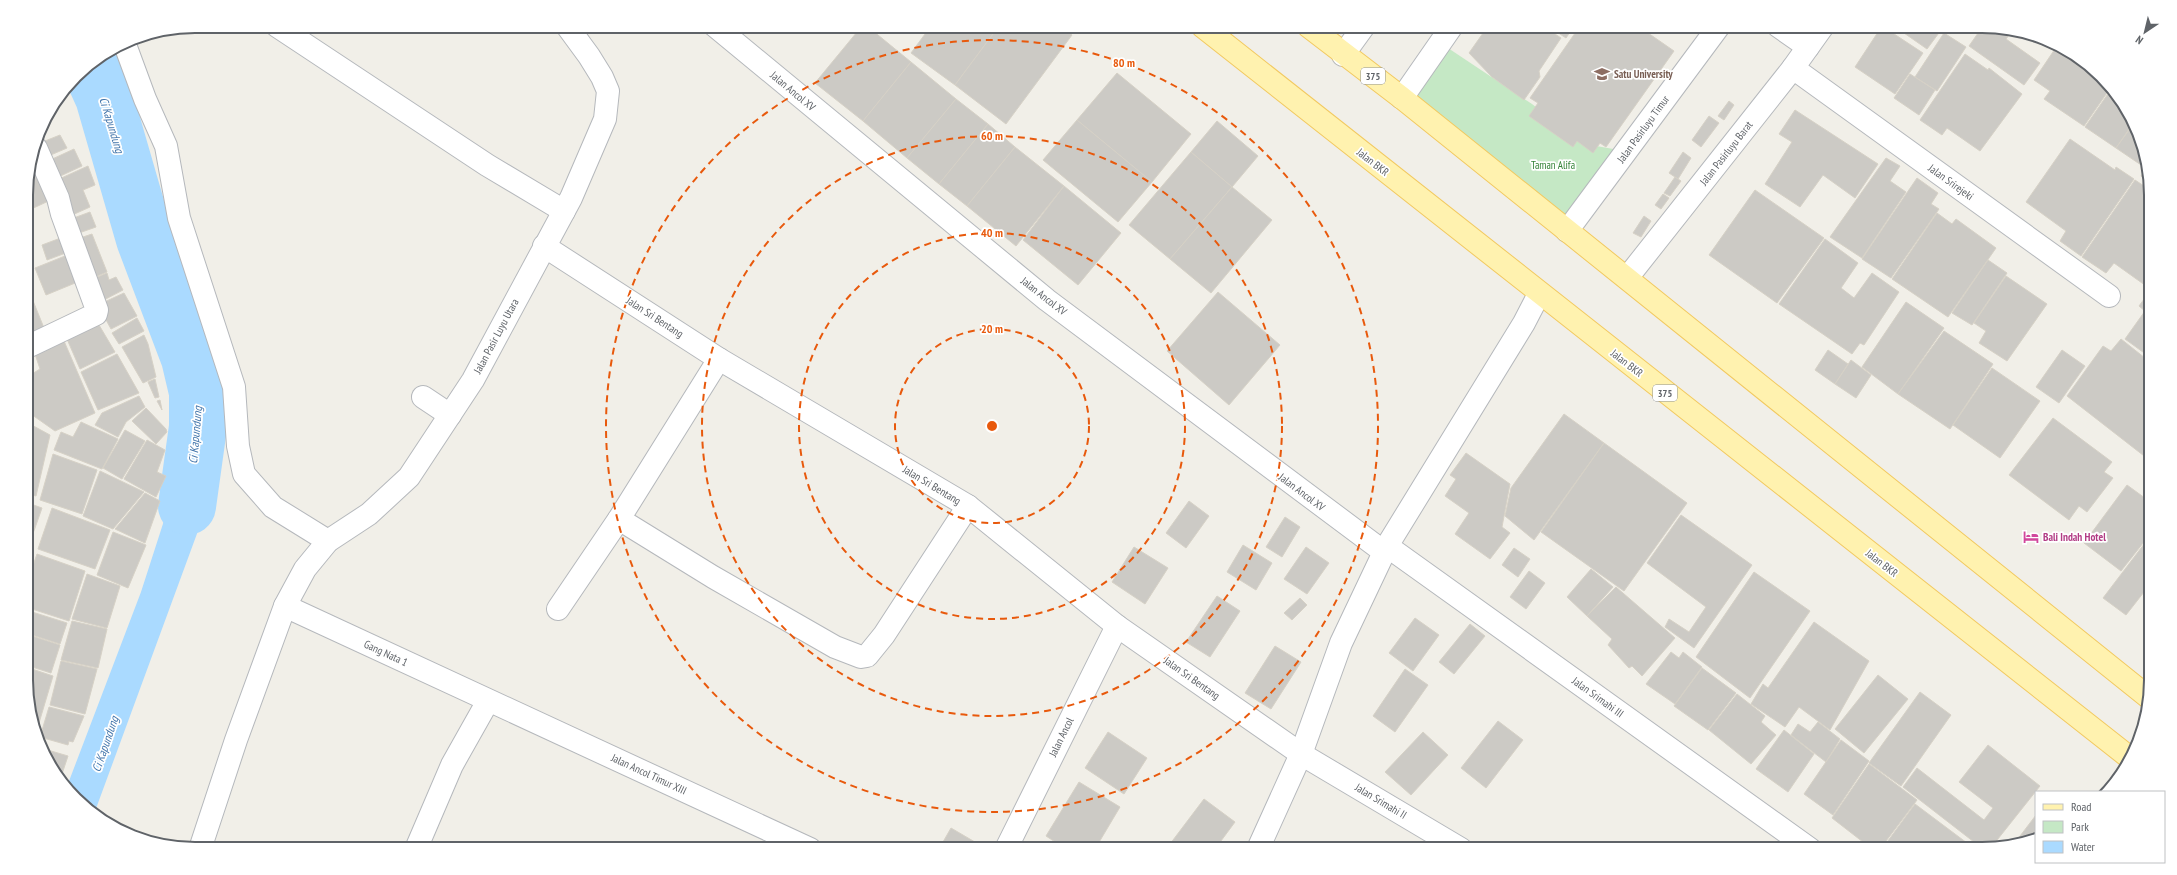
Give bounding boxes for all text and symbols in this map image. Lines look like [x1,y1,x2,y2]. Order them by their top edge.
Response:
north arrow [2125,12,2165,52]
text: N [2133,33,2146,48]
text: 80 m [1113,55,1135,70]
school or university icon: Satu University [1593,65,1611,83]
street label: Jalan Ancol XV [767,67,819,114]
place label: Satu University [1614,67,1673,81]
road number: 375 [1361,68,1385,84]
street label: Jalan Pasirluyu Timur [1613,93,1672,166]
water label: Ci Kapundung [96,95,128,156]
street label: Jalan Pasirluyu Barat [1696,118,1756,189]
text: 60 m [981,128,1003,143]
street label: Jalan BKR [1353,144,1392,179]
park label: Taman Alifa [1531,158,1575,172]
street label: Jalan Srirejeki [1925,160,1976,203]
text: 40 m [981,225,1003,240]
street label: Jalan Ancol XV [1017,273,1071,319]
street label: Jalan Sri Bentang [623,293,686,341]
street label: Jalan Pasir Luyu Utara [470,296,522,377]
text: 20 m [981,321,1003,336]
street label: Jalan BKR [1607,345,1646,380]
road number: 375 [1653,385,1677,401]
water label: Ci Kapundung [185,405,205,464]
centre of rings [985,419,999,433]
street label: Jalan Sri Bentang [900,462,964,508]
street label: Jalan Ancol XV [1275,469,1329,515]
hotel icon: Bali Indah Hotel [2022,528,2040,546]
place label: Bali Indah Hotel [2043,530,2106,544]
street label: Jalan BKR [1862,545,1901,580]
street label: Gang Nata 1 [362,637,410,669]
street label: Jalan Sri Bentang [1160,653,1223,703]
street label: Jalan Srimahi III [1569,673,1626,720]
water label: Ci Kapundung [89,714,122,774]
street label: Jalan Ancol [1045,715,1077,760]
street label: Jalan Ancol Timur XIII [608,750,689,798]
street label: Jalan Srimahi II [1352,780,1409,822]
legend [2035,791,2165,863]
text: Road [2071,799,2091,814]
text: Park [2071,819,2089,834]
text: Water [2071,839,2096,854]

